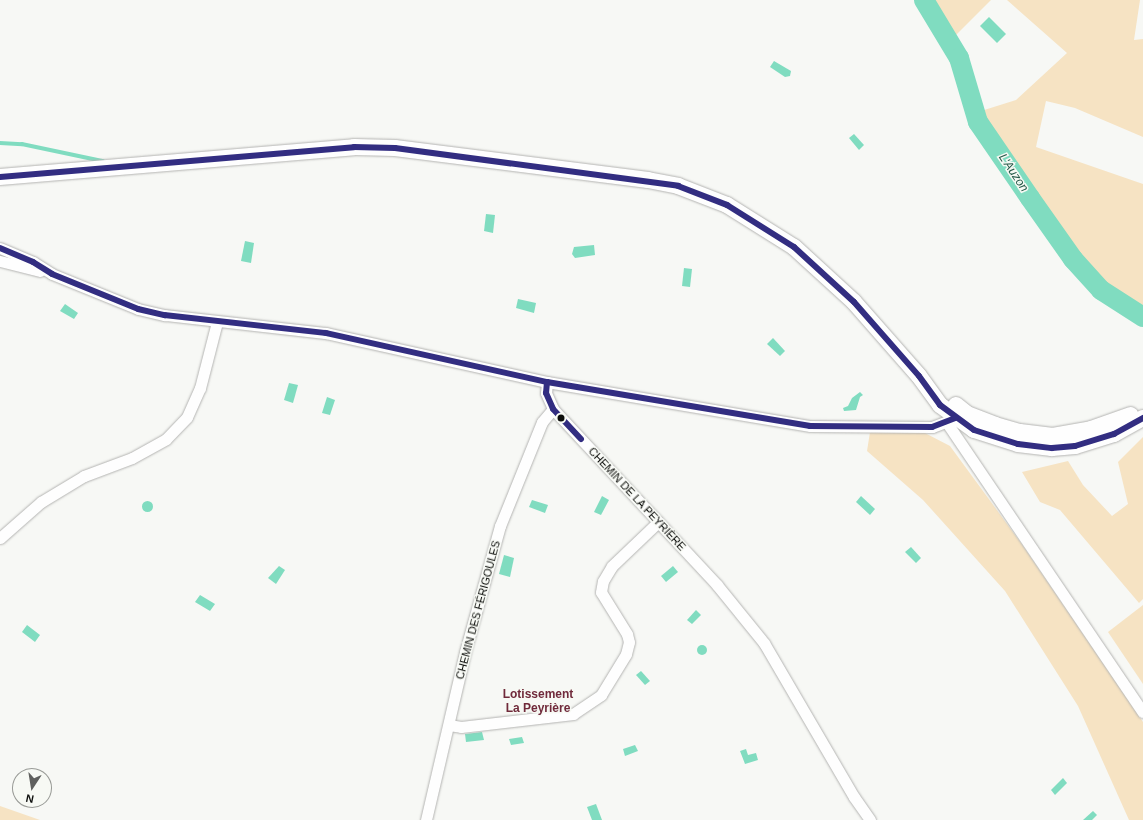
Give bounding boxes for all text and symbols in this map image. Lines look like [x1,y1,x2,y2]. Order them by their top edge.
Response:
water label: L'Auzon [995,151,1031,195]
unlabelled marker [556,413,566,423]
street label: CHEMIN DE LA PEYRIÈRE [585,444,689,554]
street label: CHEMIN DES FÉRIGOULES [453,539,503,681]
district label: Lotissement La Peyrière [503,688,573,716]
north arrow [12,768,52,808]
text: N [25,792,35,805]

